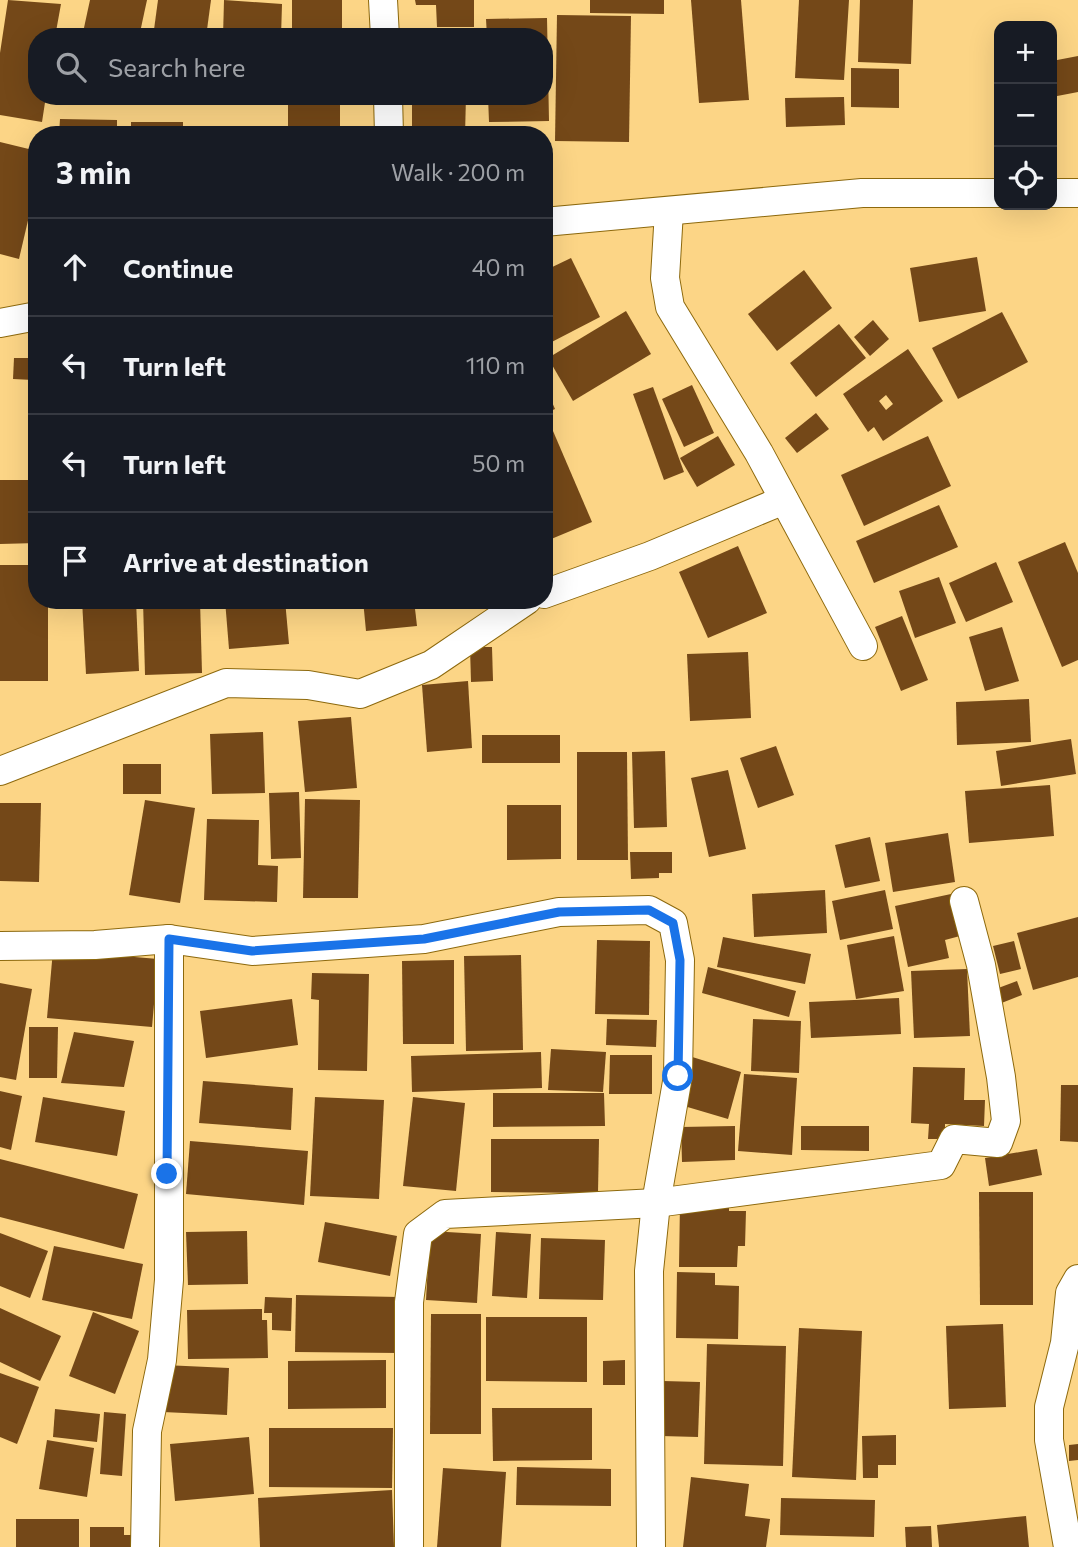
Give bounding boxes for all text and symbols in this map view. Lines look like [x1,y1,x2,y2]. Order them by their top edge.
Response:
map controls [994,21,1057,210]
button: + [994,21,1057,84]
search box [28,28,553,105]
icon: search [52,48,90,86]
text: Search here [108,51,246,82]
button: − [994,84,1057,147]
button: locate [994,147,1057,210]
text: 3 min [56,153,131,190]
text: Walk · 200 m [391,158,525,186]
icon: ahead [56,248,94,286]
text: Continue [123,252,233,283]
text: 40 m [472,253,525,281]
icon: left [56,346,94,384]
text: Turn left [123,350,226,381]
text: 110 m [466,351,525,379]
icon: left [56,444,94,482]
text: Turn left [123,448,226,479]
text: 50 m [472,449,525,477]
icon: arrive [56,542,94,580]
text: Arrive at destination [123,546,369,577]
route start [662,1060,693,1091]
route end [151,1158,182,1189]

